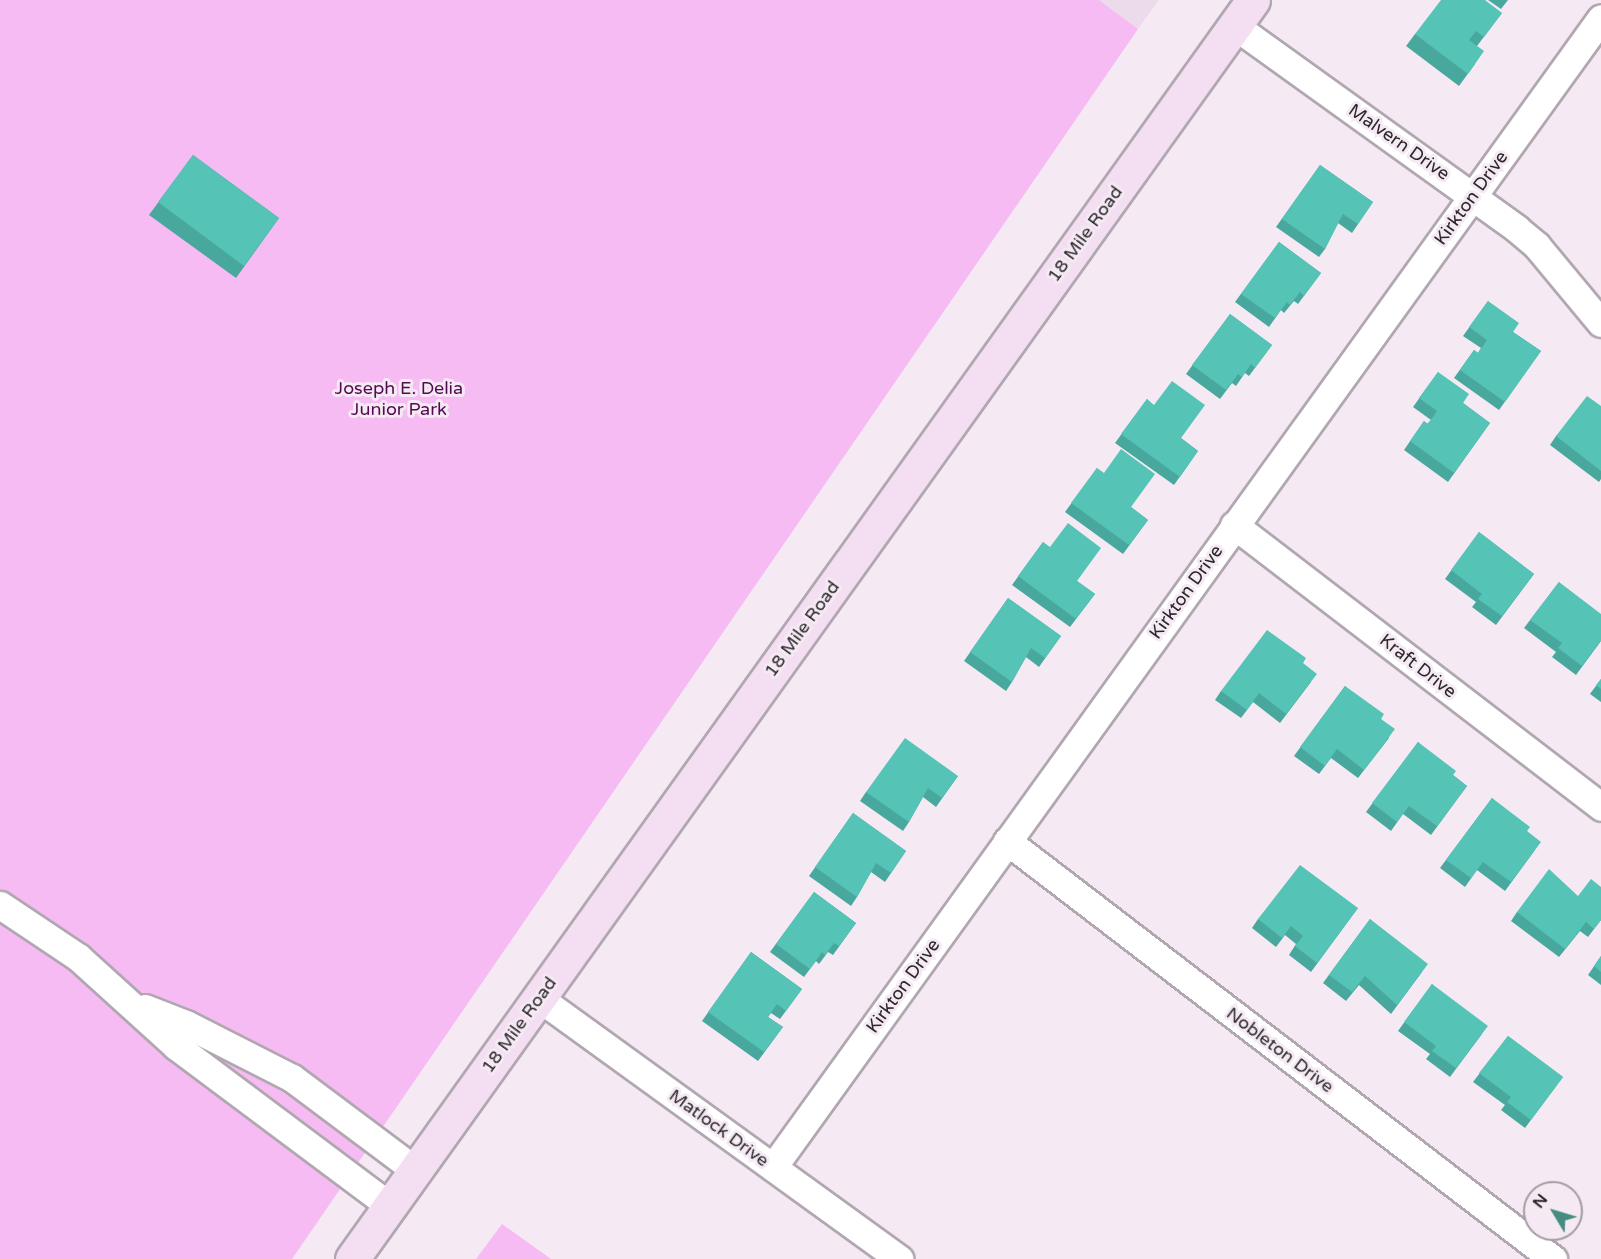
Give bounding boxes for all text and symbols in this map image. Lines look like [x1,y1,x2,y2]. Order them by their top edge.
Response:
street label: Malvern Drive [1344,99,1454,185]
street label: Kirkton Drive [1430,147,1512,249]
street label: 18 Mile Road [1043,182,1127,286]
park label: Joseph E. Delia Junior Park [335,378,463,420]
street label: Kirkton Drive [1145,541,1227,643]
street label: 18 Mile Road [760,577,844,681]
street label: Kraft Drive [1375,629,1461,703]
street label: Kirkton Drive [862,935,944,1037]
street label: 18 Mile Road [477,973,561,1077]
street label: Nobleton Drive [1222,1003,1338,1097]
street label: Matlock Drive [665,1085,773,1171]
north arrow [1523,1181,1583,1241]
text: N [1529,1190,1552,1212]

